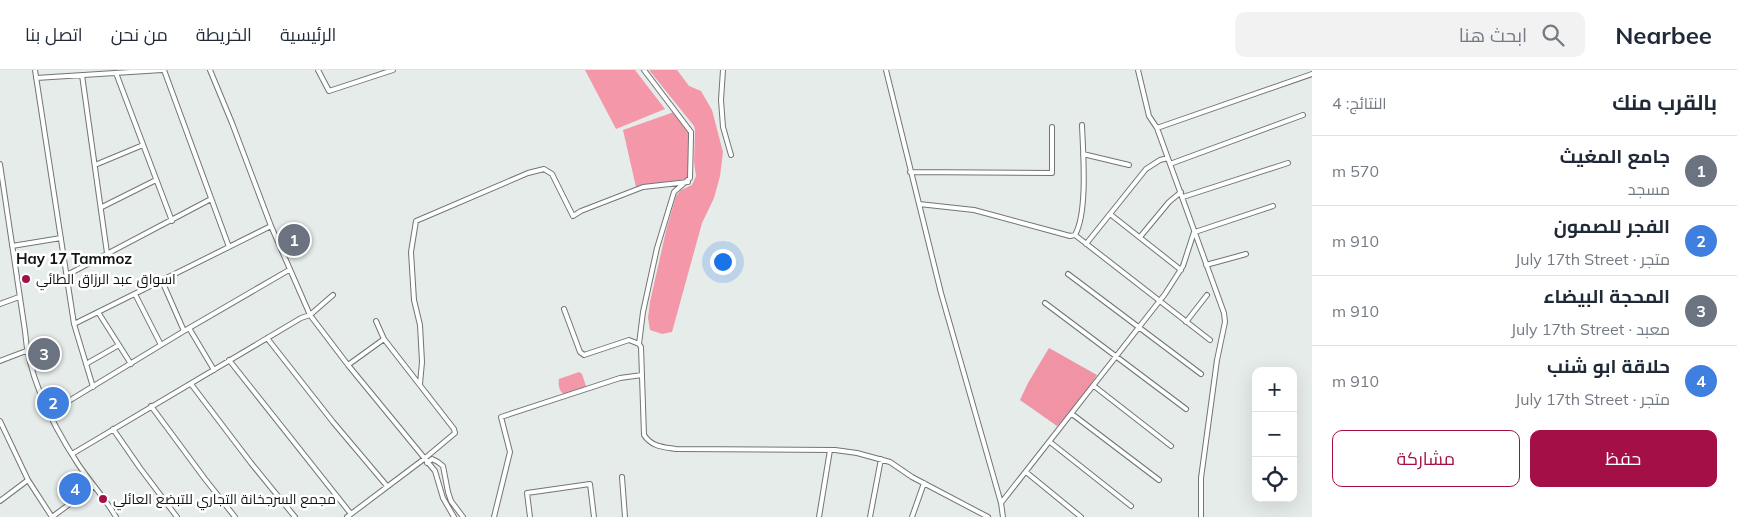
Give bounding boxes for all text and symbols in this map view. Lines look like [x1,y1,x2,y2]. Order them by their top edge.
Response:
search box [1235,12,1585,57]
text: Nearbee [1615,20,1712,50]
icon: search [1539,21,1567,49]
text: اتصل بنا [25,23,83,46]
text: من نحن [111,23,168,46]
text: الخريطة [196,23,252,46]
text: الرئيسية [280,23,336,46]
text: ابحث هنا [1459,23,1527,47]
text: بالقرب منك [1612,89,1717,115]
text: النتائج: 4 [1332,93,1387,113]
text: جامع المغيث [1560,144,1670,168]
text: 570 m [1332,161,1379,181]
text: 1 [1696,161,1706,181]
text: مسجد [1628,179,1670,199]
text: الفجر للصمون [1554,214,1670,238]
pin: 1 [278,221,310,259]
text: 910 m [1332,231,1379,251]
text: 2 [1696,231,1706,251]
district label: Hay 17 Tammoz [16,249,132,268]
your location [710,249,736,275]
text: متجر · July 17th Street [1515,249,1670,269]
place label: اسواق عبد الرزاق الطائي [36,270,176,291]
marker: اسواق عبد الرزاق الطائي [20,273,32,285]
text: المحجة البيضاء [1544,284,1670,308]
text: 910 m [1332,301,1379,321]
text: 3 [1696,301,1706,321]
text: معبد · July 17th Street [1511,319,1670,339]
pin: 3 [28,335,60,373]
text: حلاقة ابو شنب [1547,354,1670,378]
map controls [1252,367,1297,502]
button: + [1252,367,1297,412]
text: 910 m [1332,371,1379,391]
text: 4 [1696,371,1706,391]
pin: 2 [37,384,69,422]
text: متجر · July 17th Street [1515,389,1670,409]
button: − [1252,412,1297,457]
button: مشاركة [1332,430,1520,487]
button: حفظ [1530,430,1717,487]
button: locate [1252,457,1297,502]
pin: 4 [59,470,91,508]
place label: مجمع السرجخانة التجاري للتبضع العائلي [113,490,336,511]
marker: مجمع السرجخانة التجاري للتبضع العائلي [97,493,109,505]

